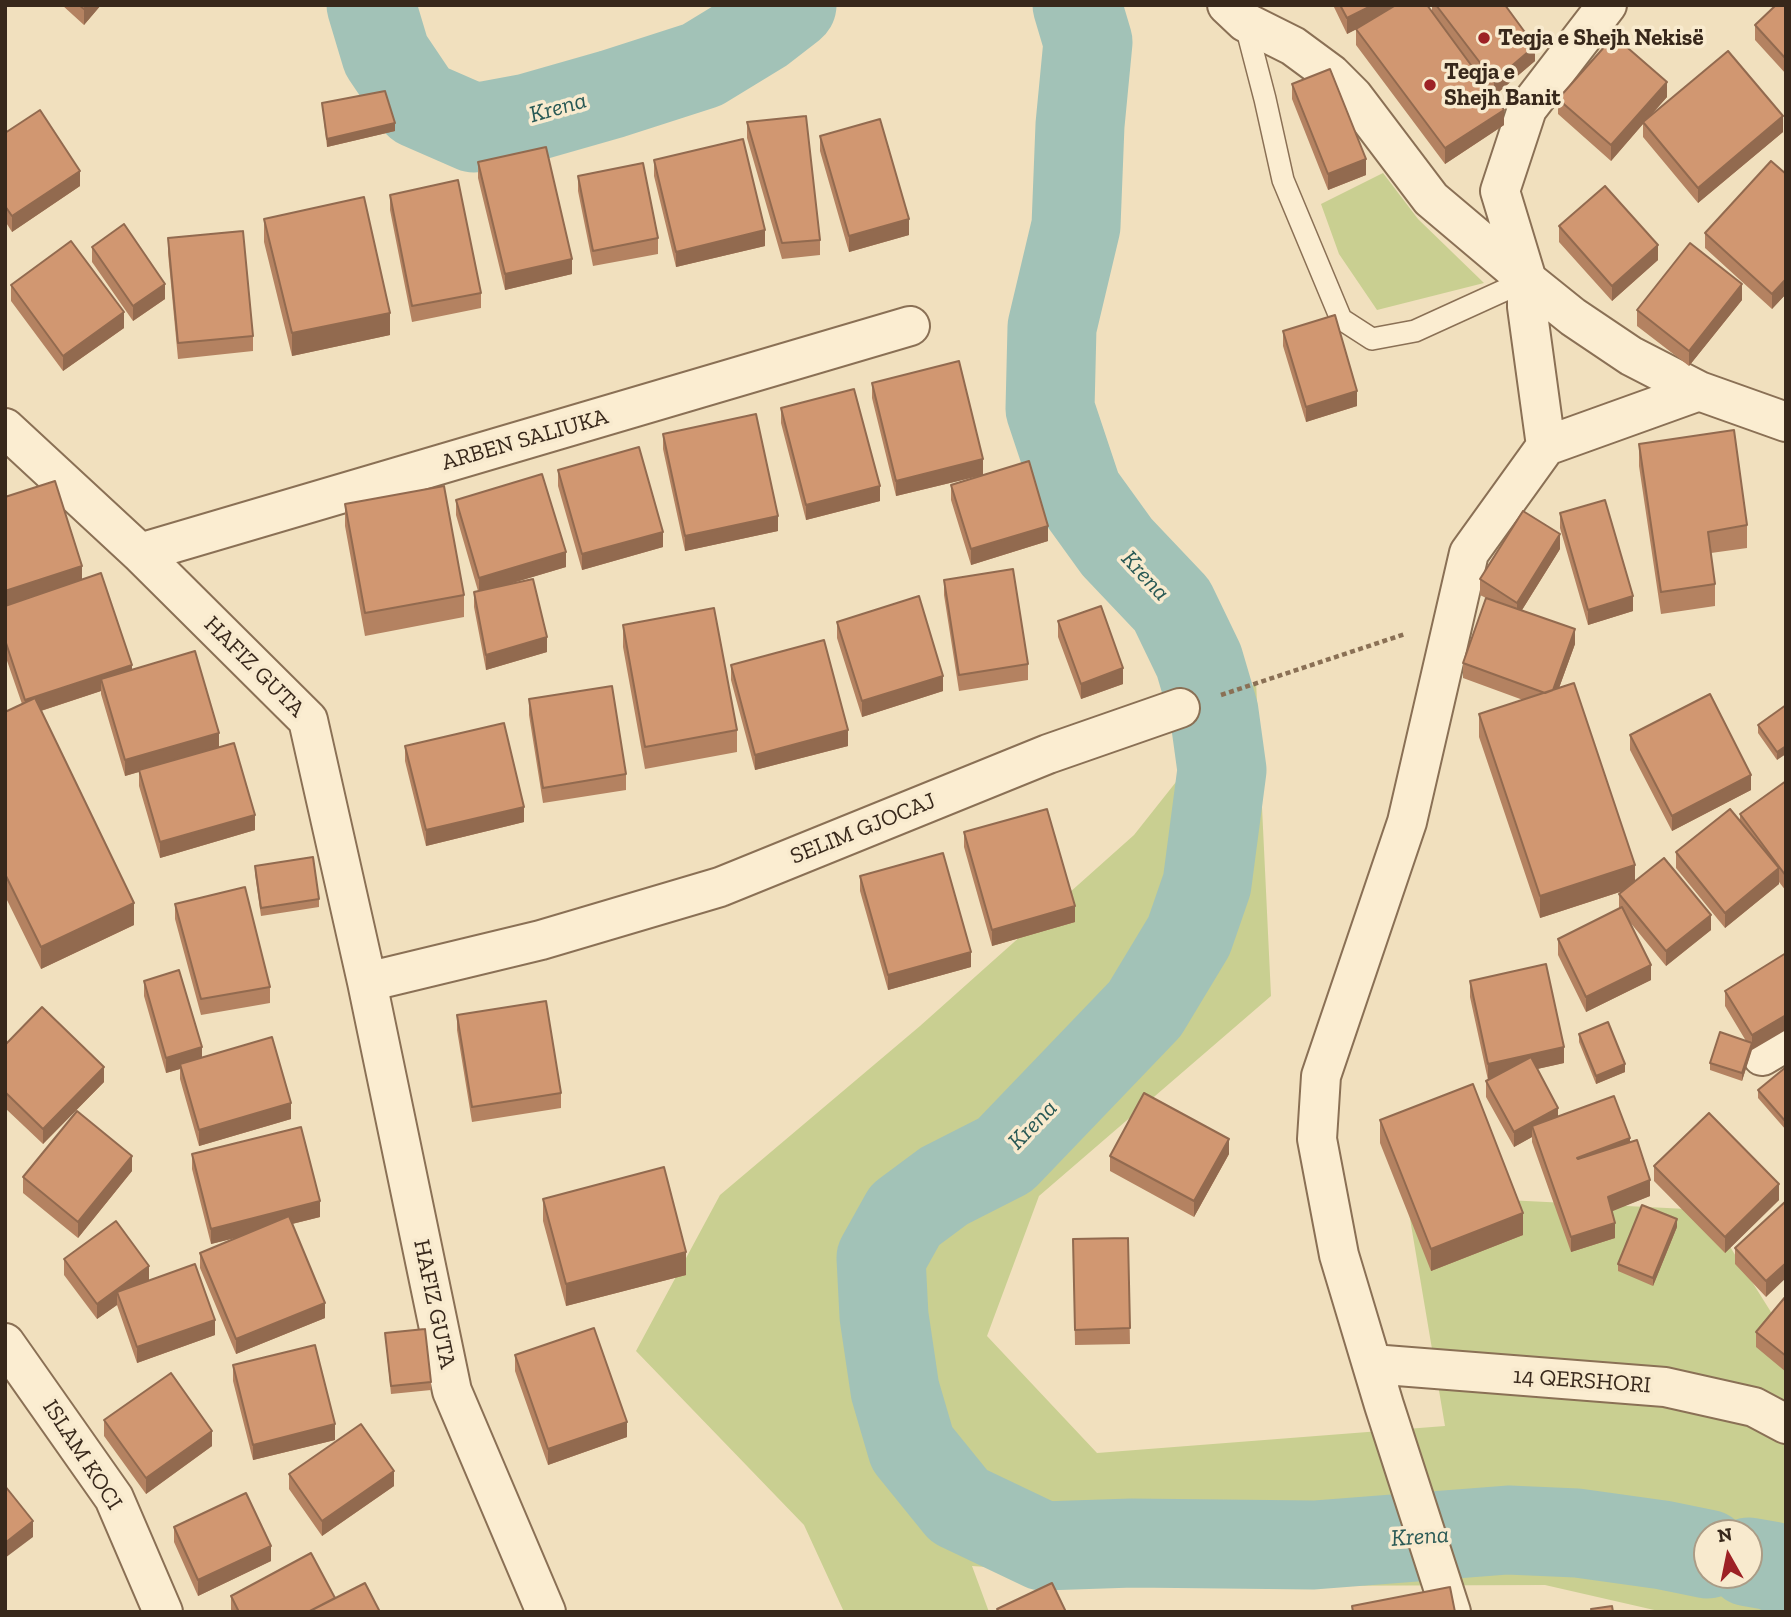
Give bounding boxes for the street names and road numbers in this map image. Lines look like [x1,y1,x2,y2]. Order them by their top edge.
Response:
street label: ARBEN SALIUKA [439,403,611,477]
street label: HAFIZ GUTA [198,611,310,723]
street label: SELIM GJOCAJ [786,787,940,871]
street label: HAFIZ GUTA [407,1237,461,1371]
street label: 14 QERSHORI [1512,1362,1652,1400]
street label: ISLAM KOCI [36,1395,128,1515]

